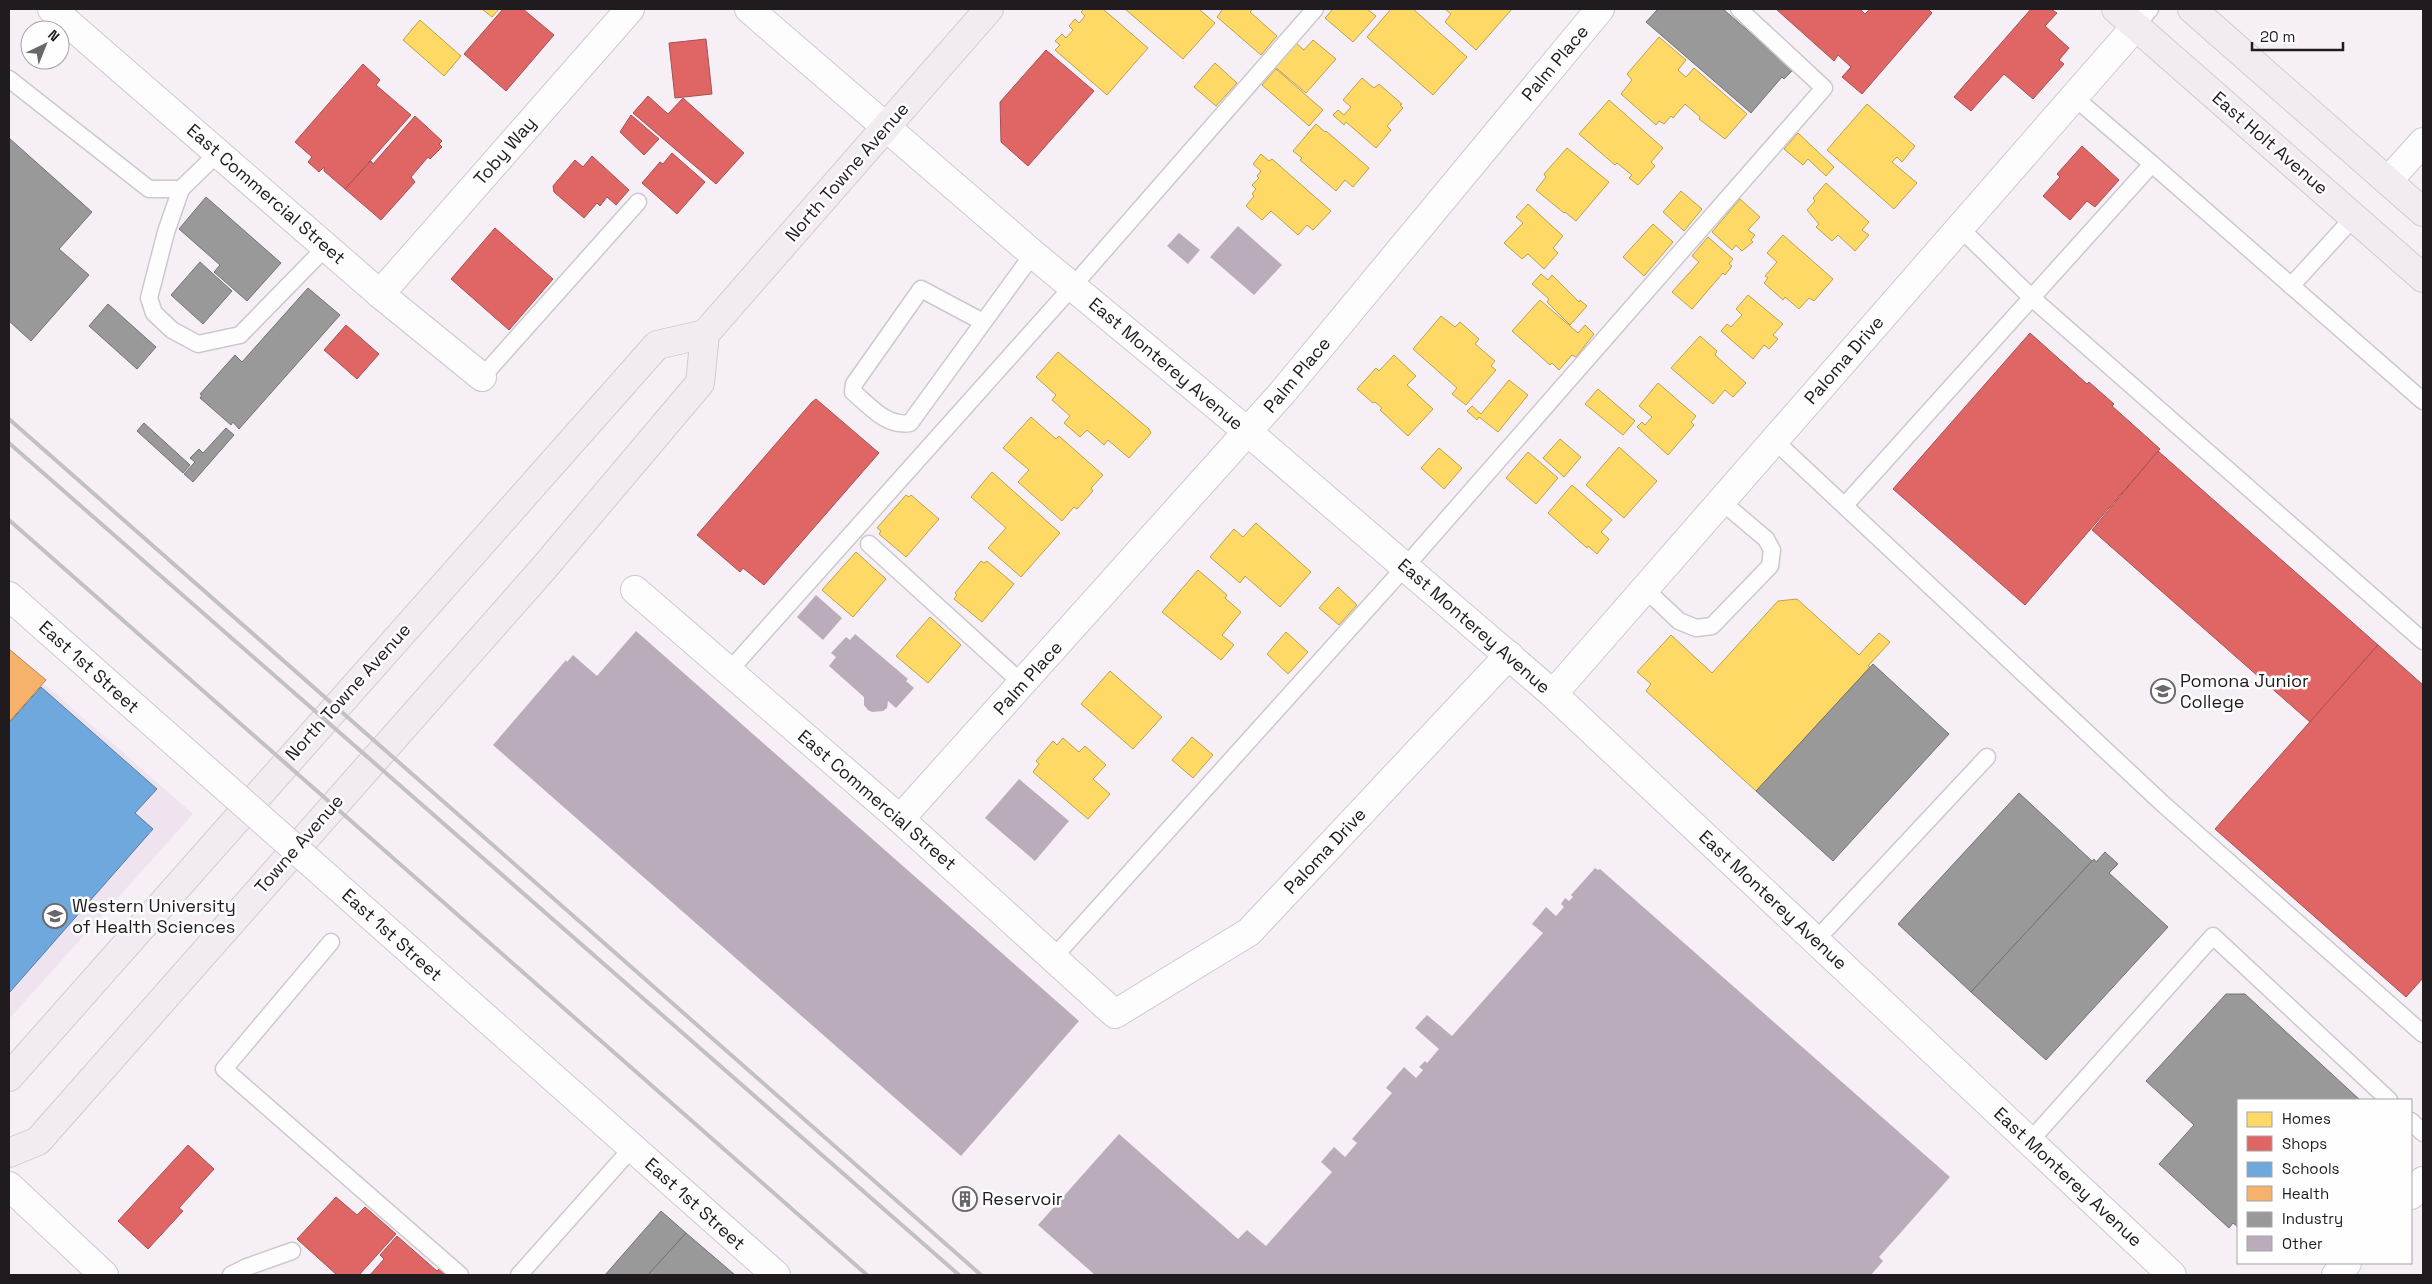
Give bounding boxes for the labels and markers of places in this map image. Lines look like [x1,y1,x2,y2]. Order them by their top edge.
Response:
place label: Pomona Junior College [2180,669,2309,713]
school or university icon: Pomona Junior College [2150,678,2176,704]
place label: Western University of Health Sciences [72,894,236,938]
school or university icon: Western University of Health Sciences [42,903,68,929]
building icon: Reservoir [952,1186,978,1212]
place label: Reservoir [982,1187,1063,1210]

